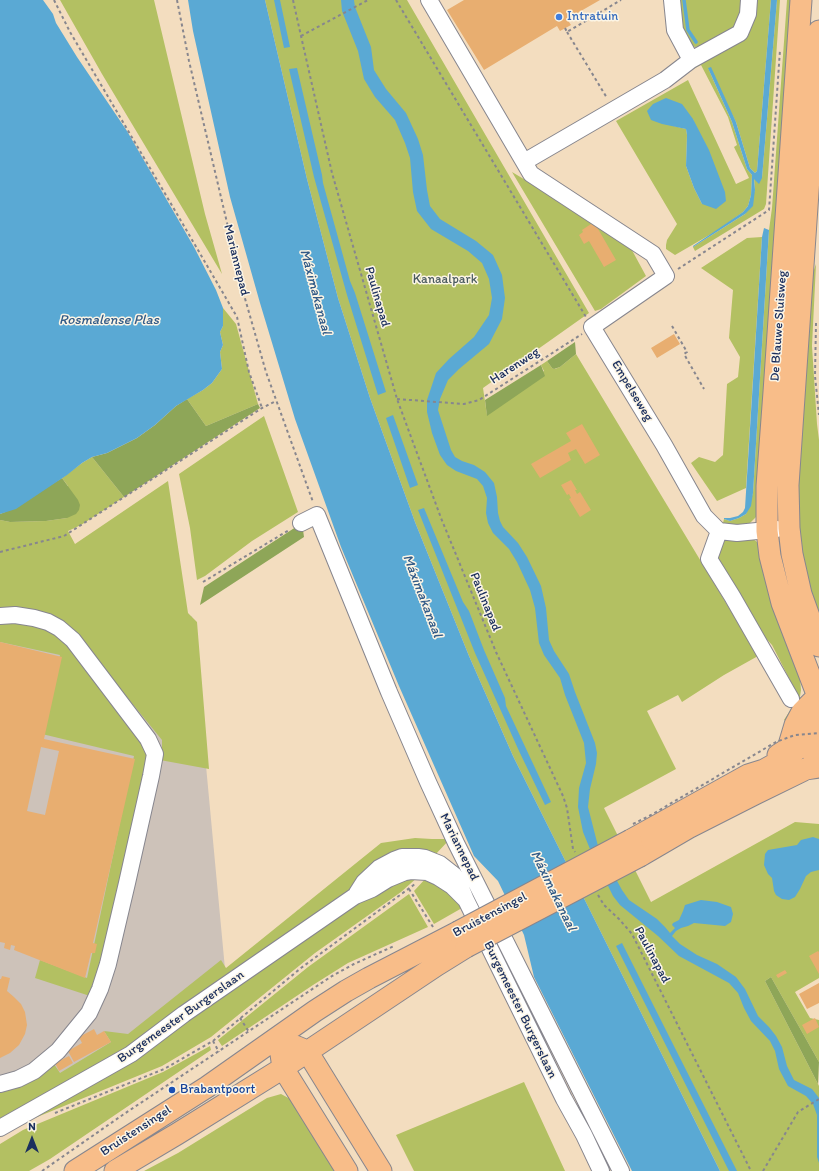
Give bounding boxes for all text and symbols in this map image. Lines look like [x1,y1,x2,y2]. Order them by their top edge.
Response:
place label: Intratuin [567,9,618,25]
marker: Intratuin [554,12,564,22]
street label: Mariannepad [220,223,252,297]
water label: Máximakanaal [296,248,334,336]
street label: Paulinapad [361,265,393,329]
street label: De Blauwe Sluisweg [767,270,791,382]
park label: Kanaalpark [413,272,477,288]
water label: Rosmalense Plas [59,312,159,328]
street label: Harenweg [487,344,543,388]
street label: Empelseweg [608,358,656,424]
water label: Máximakanaal [398,552,446,640]
street label: Paulinapad [466,570,504,634]
street label: Mariannepad [436,811,482,883]
water label: Máximakanaal [526,848,580,934]
street label: Bruistensingel [450,889,530,941]
street label: Paulinapad [631,924,673,986]
street label: Burgemeester Burgerslaan [480,939,560,1081]
street label: Burgemeester Burgerslaan [115,967,247,1067]
place label: Brabantpoort [180,1082,255,1098]
marker: Brabantpoort [167,1085,177,1095]
street label: Bruistensingel [98,1102,174,1160]
north arrow [12,1119,52,1159]
text: N [28,1120,36,1133]

